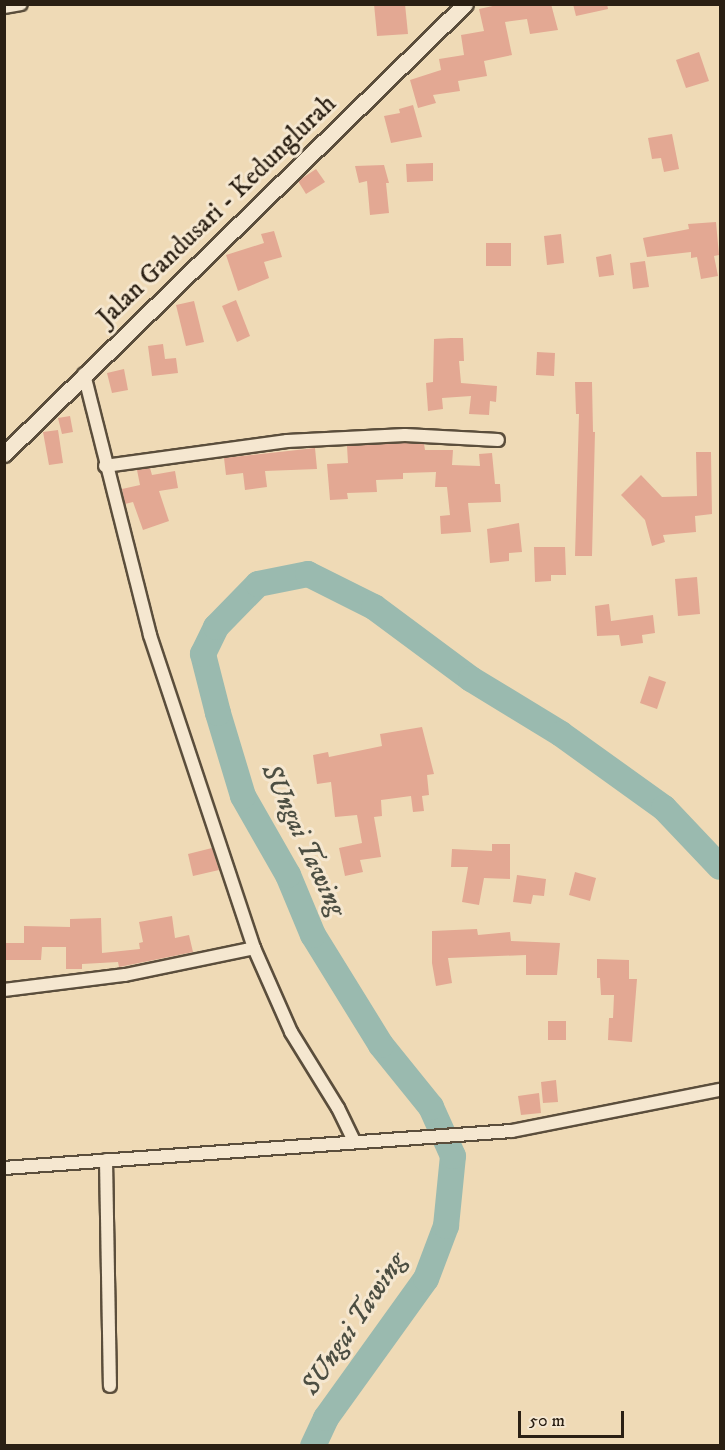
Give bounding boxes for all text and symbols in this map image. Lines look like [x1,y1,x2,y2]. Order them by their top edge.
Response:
street label: Jalan Gandusari - Kedunglurah [91,89,343,333]
water label: SUngai Tawing [254,759,352,921]
water label: SUngai Tawing [295,1247,413,1401]
scale bar [521,1399,628,1437]
text: 50 m [529,1410,565,1432]

